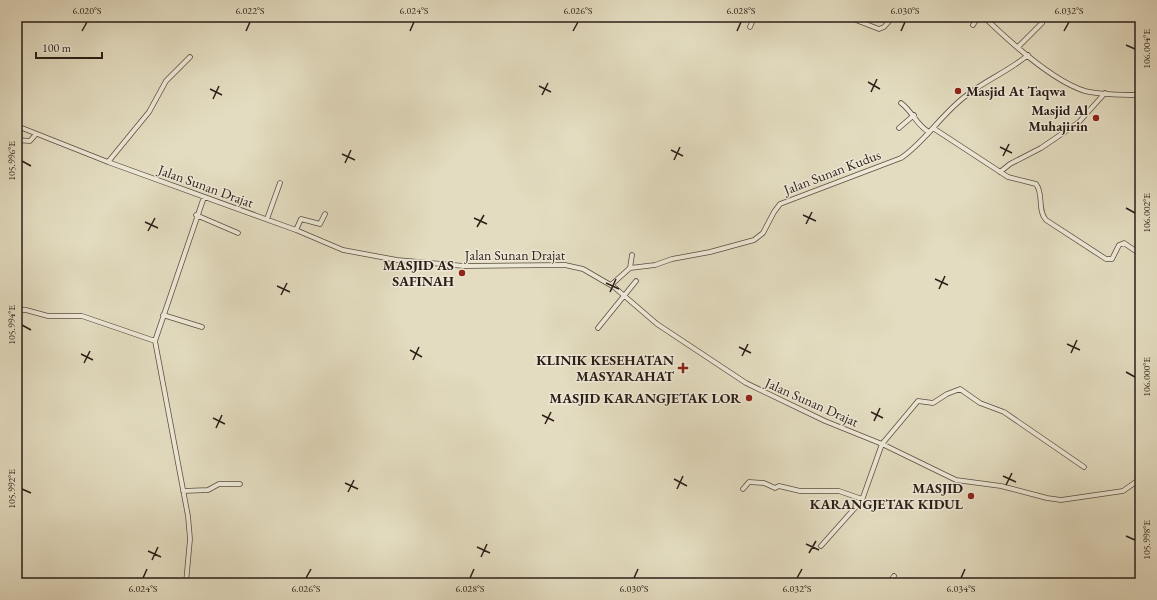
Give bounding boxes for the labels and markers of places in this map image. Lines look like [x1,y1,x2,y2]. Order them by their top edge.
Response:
place label: Masjid At Taqwa [966,82,1066,100]
marker: Masjid At Taqwa [953,86,963,96]
place label: Masjid Al Muhajirin [1028,101,1088,135]
marker: Masjid Al Muhajirin [1091,113,1101,123]
place label: MASJID AS SAFINAH [383,256,454,290]
marker: MASJID AS SAFINAH [457,268,467,278]
place label: KLINIK KESEHATAN MASYARAHAT [536,351,675,385]
marker: KLINIK KESEHATAN MASYARAHAT [677,362,689,374]
place label: MASJID KARANGJETAK LOR [549,389,741,407]
marker: MASJID KARANGJETAK LOR [744,393,754,403]
place label: MASJID KARANGJETAK KIDUL [810,479,964,513]
marker: MASJID KARANGJETAK KIDUL [966,491,976,501]

